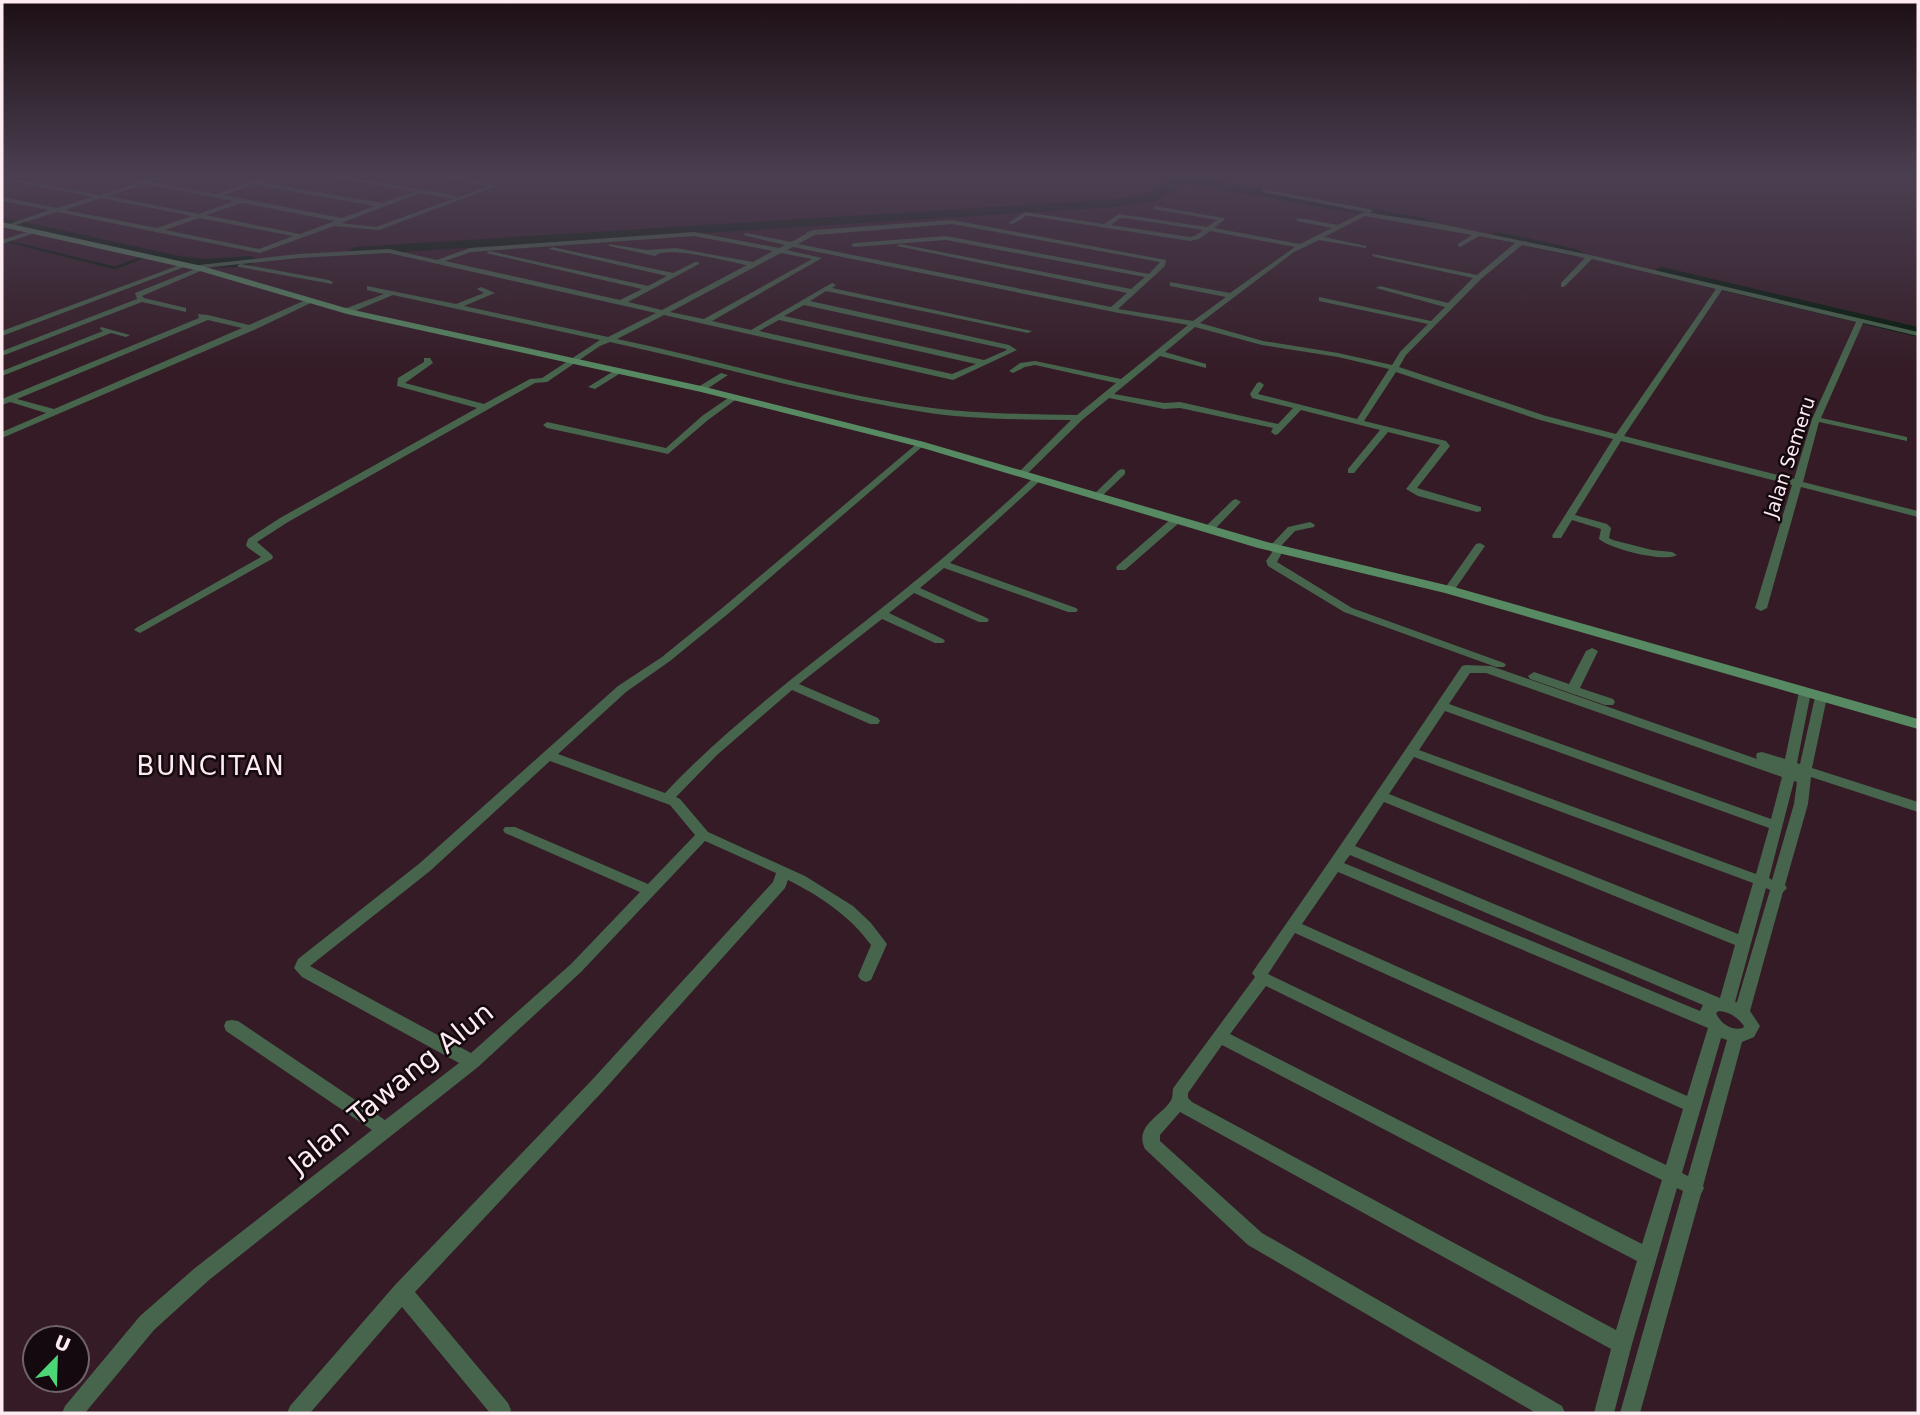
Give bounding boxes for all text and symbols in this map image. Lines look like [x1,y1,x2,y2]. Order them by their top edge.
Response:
street label: Jalan Semeru [1759,394,1819,521]
district label: BUNCITAN [136,751,286,781]
street label: Jalan Tawang Alun [281,995,500,1182]
north arrow [21,1324,91,1394]
text: U [51,1330,74,1356]

